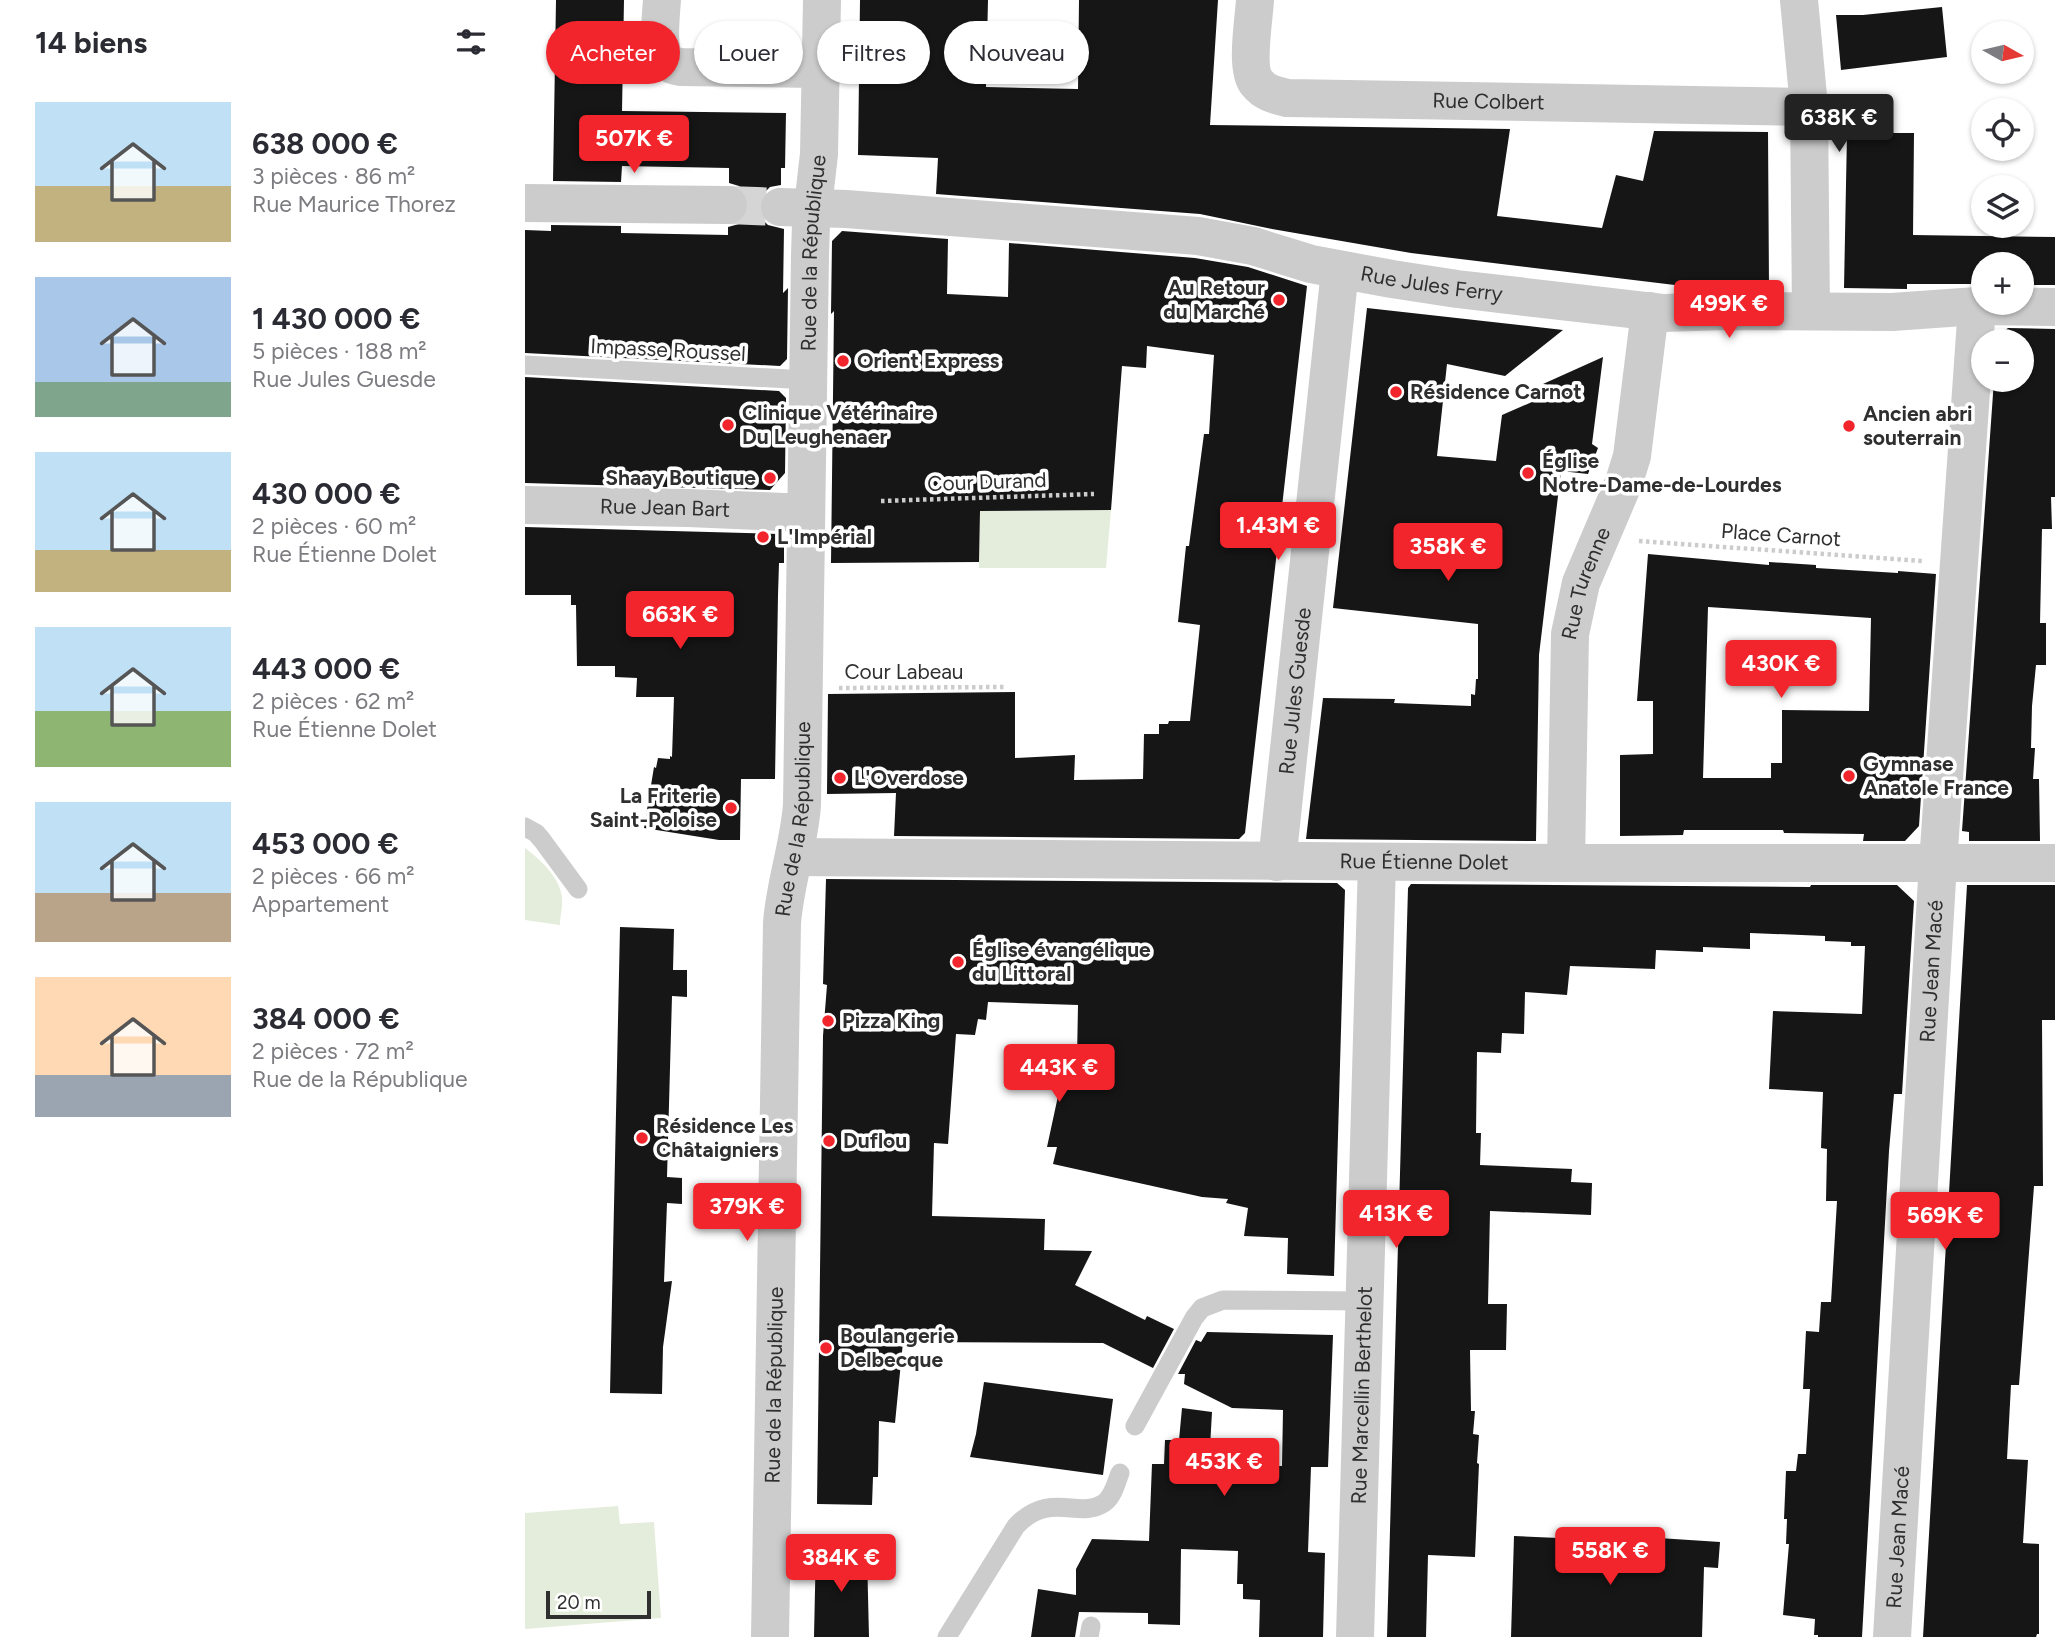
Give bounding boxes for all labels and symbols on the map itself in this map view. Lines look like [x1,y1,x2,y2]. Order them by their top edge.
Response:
north arrow [1971,21,2033,84]
street label: Rue Colbert [1432,88,1545,114]
pin: 638K € [1782,94,1896,154]
pin: 507K € [577,116,691,175]
street label: Rue de la République [796,153,831,352]
street label: Rue Jules Ferry [1359,260,1504,306]
place label: Au Retour du Marché [1163,275,1265,324]
pin: 499K € [1672,280,1786,340]
marker: Au Retour du Marché [1271,292,1287,308]
street label: Impasse Roussel [590,333,746,366]
place label: Orient Express [857,348,1000,373]
marker: Orient Express [835,353,851,369]
place label: Résidence Carnot [1410,379,1582,404]
marker: Résidence Carnot [1388,384,1404,400]
place label: Clinique Vétérinaire Du Leughenaer [742,400,934,449]
place label: Ancien abri souterrain [1863,401,1973,450]
marker: Clinique Vétérinaire Du Leughenaer [720,417,736,433]
marker: Ancien abri souterrain [1841,418,1857,434]
place label: Église Notre-Dame-de-Lourdes [1542,448,1782,497]
place label: Shaay Boutique [605,465,756,490]
marker: Église Notre-Dame-de-Lourdes [1520,465,1536,481]
street label: Cour Durand [927,467,1047,496]
marker: Shaay Boutique [762,470,778,486]
street label: Rue Jean Bart [600,493,731,522]
pin: 1.43M € [1213,503,1343,562]
street label: Place Carnot [1720,518,1842,551]
street label: Rue Turenne [1556,523,1615,642]
place label: L'Impérial [777,524,872,549]
pin: 358K € [1391,524,1505,583]
marker: L'Impérial [755,529,771,545]
pin: 663K € [623,592,737,651]
street label: Rue Jules Guesde [1273,606,1316,776]
pin: 430K € [1724,640,1838,700]
street label: Cour Labeau [844,659,964,684]
street label: Rue de la République [770,721,815,918]
place label: Gymnase Anatole France [1863,751,2009,800]
place label: L'Overdose [854,765,964,790]
marker: Gymnase Anatole France [1841,768,1857,784]
marker: L'Overdose [832,770,848,786]
place label: La Friterie Saint-Poloise [590,783,717,832]
marker: La Friterie Saint-Poloise [723,800,739,816]
street label: Rue Étienne Dolet [1339,848,1509,875]
street label: Rue Jean Macé [1914,899,1948,1043]
place label: Église évangélique du Littoral [972,937,1151,986]
marker: Église évangélique du Littoral [950,954,966,970]
place label: Pizza King [842,1008,940,1033]
marker: Pizza King [820,1013,836,1029]
pin: 443K € [1002,1044,1116,1104]
place label: Résidence Les Châtaigniers [656,1113,794,1162]
place label: Duflou [843,1128,907,1153]
marker: Résidence Les Châtaigniers [634,1130,650,1146]
marker: Duflou [821,1133,837,1149]
pin: 379K € [690,1184,804,1243]
pin: 413K € [1339,1190,1453,1250]
pin: 569K € [1888,1192,2002,1252]
street label: Rue de la République [760,1286,788,1484]
street label: Rue Marcellin Berthelot [1346,1286,1377,1505]
place label: Boulangerie Delbecque [840,1323,955,1372]
marker: Boulangerie Delbecque [818,1340,834,1356]
pin: 453K € [1167,1438,1281,1498]
street label: Rue Jean Macé [1881,1465,1914,1609]
pin: 558K € [1553,1528,1667,1587]
pin: 384K € [784,1534,898,1594]
scale bar [546,1588,651,1620]

